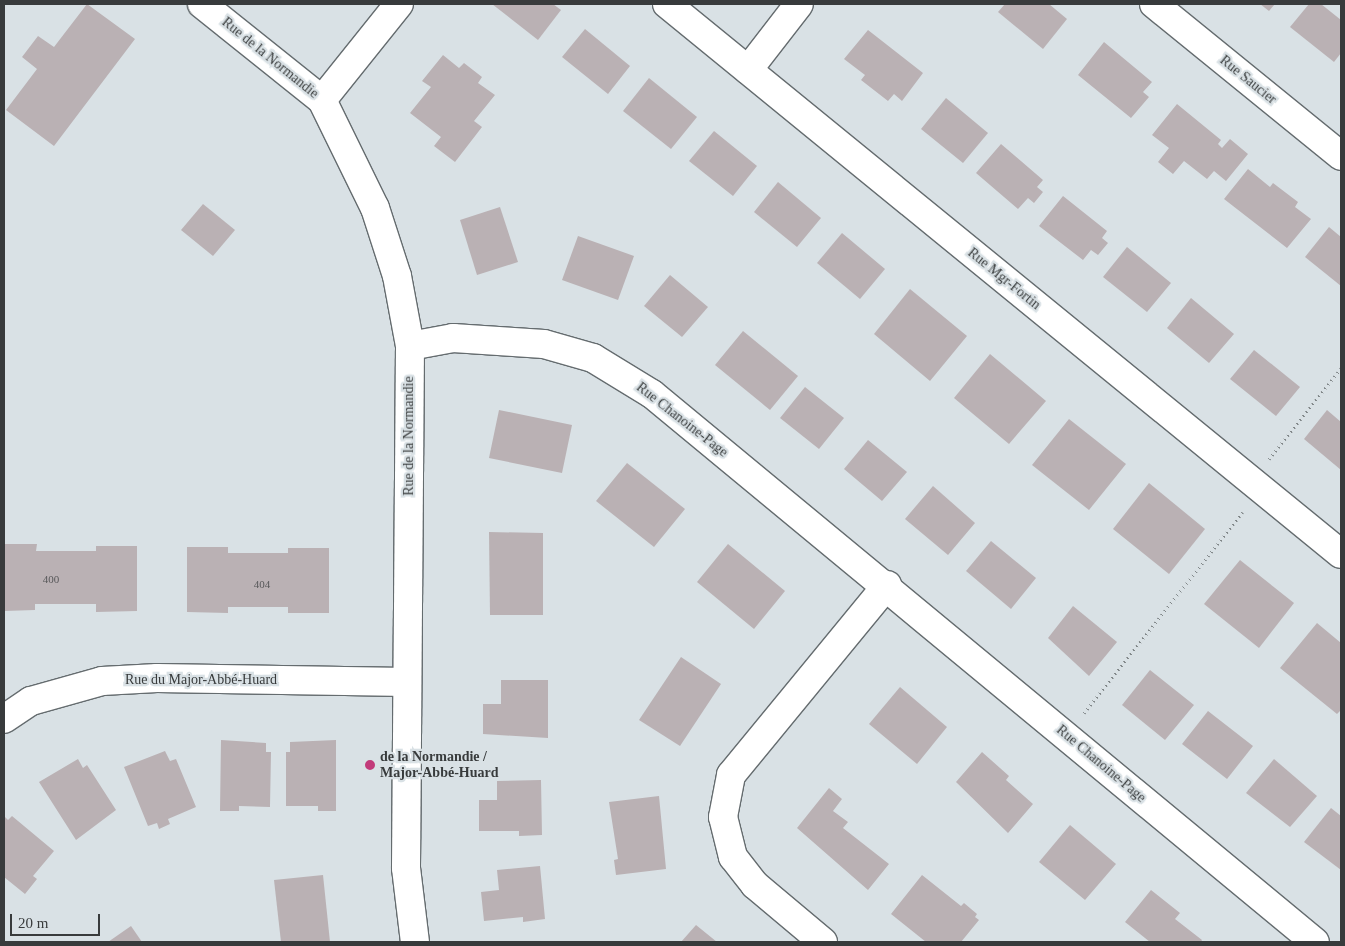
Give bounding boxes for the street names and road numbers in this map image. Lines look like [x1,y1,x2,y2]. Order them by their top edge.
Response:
street label: Rue de la Normandie [218,14,322,102]
street label: Rue Saucier [1216,52,1280,108]
street label: Rue Mgr-Fortin [964,245,1044,313]
street label: Rue de la Normandie [401,376,417,496]
street label: Rue Chanoine-Page [633,379,731,461]
street label: Rue du Major-Abbé-Huard [125,672,277,688]
street label: Rue Chanoine-Page [1053,722,1149,806]

